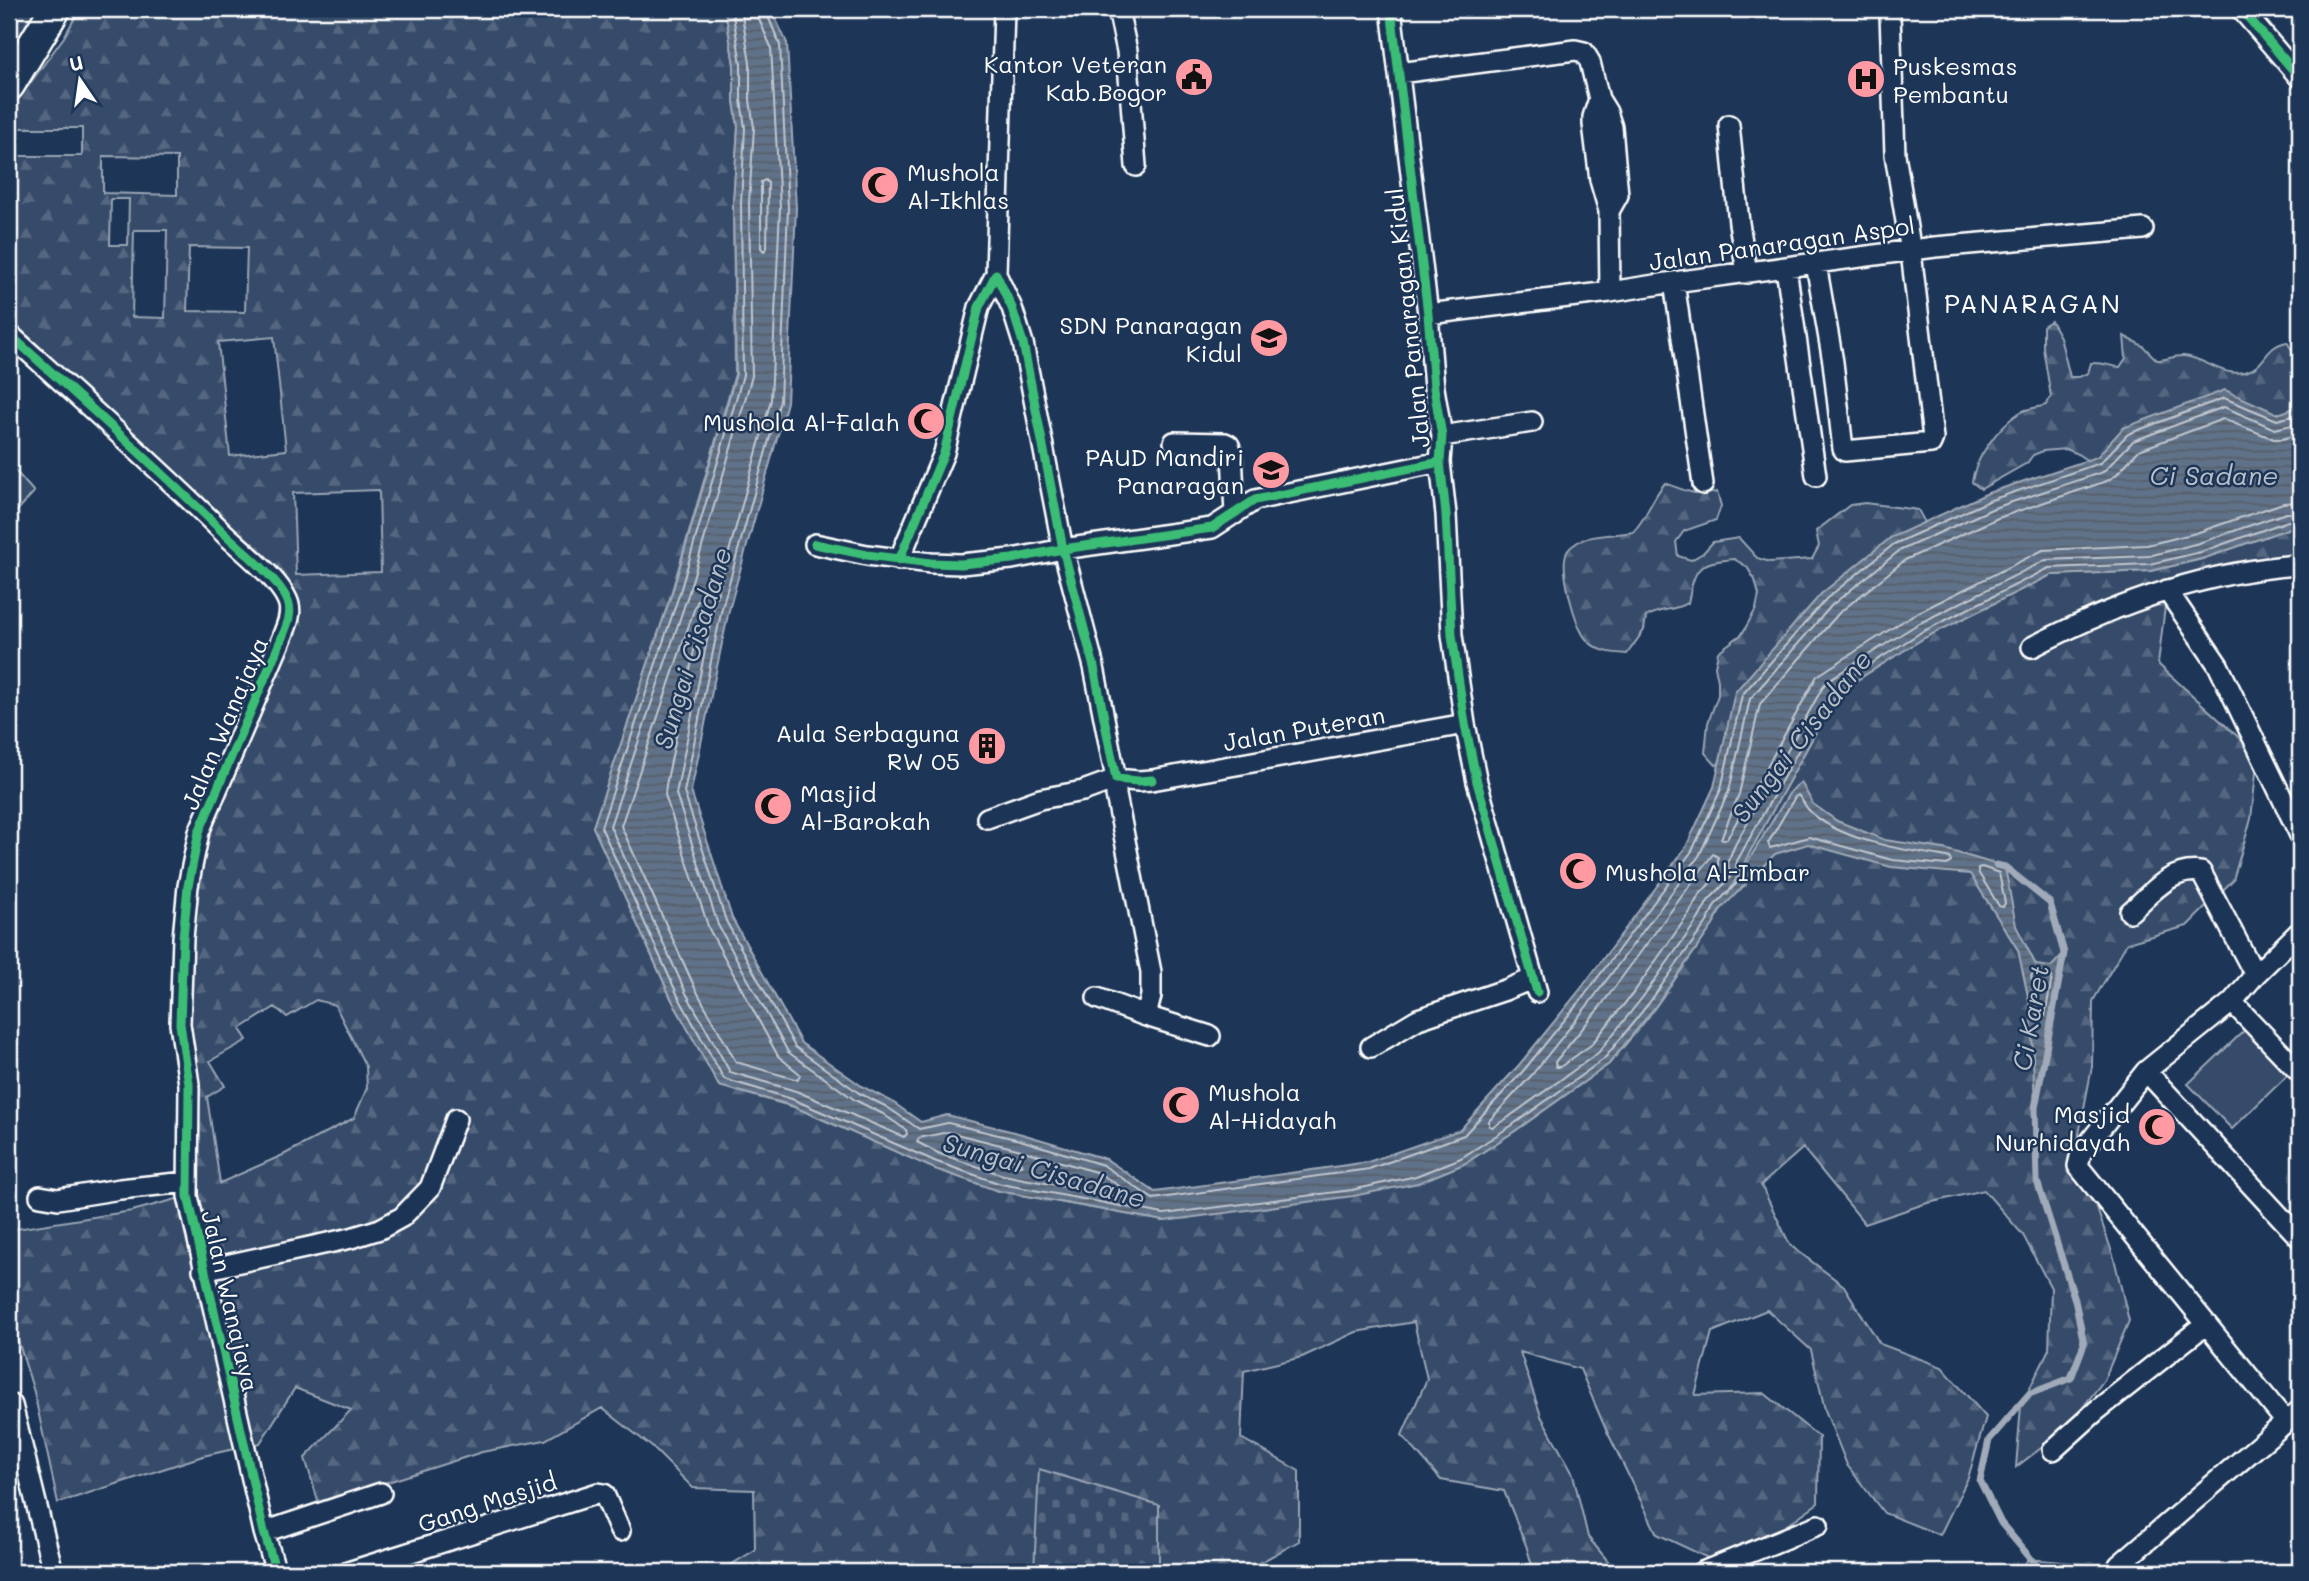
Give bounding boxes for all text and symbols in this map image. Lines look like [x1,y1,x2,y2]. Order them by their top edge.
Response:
north arrow [46,46,116,116]
place label: Kantor Veteran Kab.Bogor [984,48,1167,107]
text: U [67,49,85,77]
place label: Puskesmas Pembantu [1893,50,2017,109]
public building icon: Kantor Veteran Kab.Bogor [1173,56,1215,98]
hospital icon: Puskesmas Pembantu [1845,58,1887,100]
place label: Mushola Al-Ikhlas [907,156,1009,215]
mosque icon: Mushola Al-Ikhlas [859,164,901,206]
street label: Jalan Panaragan Kidul [1378,187,1436,449]
street label: Jalan Panaragan Aspol [1647,209,1917,277]
district label: PANARAGAN [1944,286,2122,320]
place label: SDN Panaragan Kidul [1060,309,1242,368]
school or university icon: SDN Panaragan Kidul [1248,317,1290,359]
mosque icon: Mushola Al-Falah [905,400,947,442]
place label: Mushola Al-Falah [703,406,899,437]
place label: PAUD Mandiri Panaragan [1085,441,1244,500]
school or university icon: PAUD Mandiri Panaragan [1250,449,1292,491]
water label: Ci Sadane [2150,458,2278,492]
water label: Sungai Cisadane [645,543,739,753]
street label: Jalan Wanajaya [174,632,274,814]
water label: Sungai Cisadane [1723,643,1879,829]
street label: Jalan Puteran [1221,699,1387,757]
place label: Aula Serbaguna RW 05 [776,717,960,776]
building icon: Aula Serbaguna RW 05 [966,725,1008,767]
place label: Masjid Al-Barokah [800,777,930,836]
mosque icon: Masjid Al-Barokah [752,785,794,827]
mosque icon: Mushola Al-Imbar [1557,850,1599,892]
place label: Mushola Al-Imbar [1605,856,1810,887]
water label: Ci Karet [2004,962,2056,1074]
place label: Mushola Al-Hidayah [1208,1076,1336,1135]
mosque icon: Mushola Al-Hidayah [1160,1084,1202,1126]
place label: Masjid Nurhidayah [1995,1098,2130,1157]
mosque icon: Masjid Nurhidayah [2136,1106,2178,1148]
water label: Sungai Cisadane [939,1125,1149,1215]
street label: Jalan Wanajaya [195,1207,267,1395]
street label: Gang Masjid [414,1465,560,1539]

